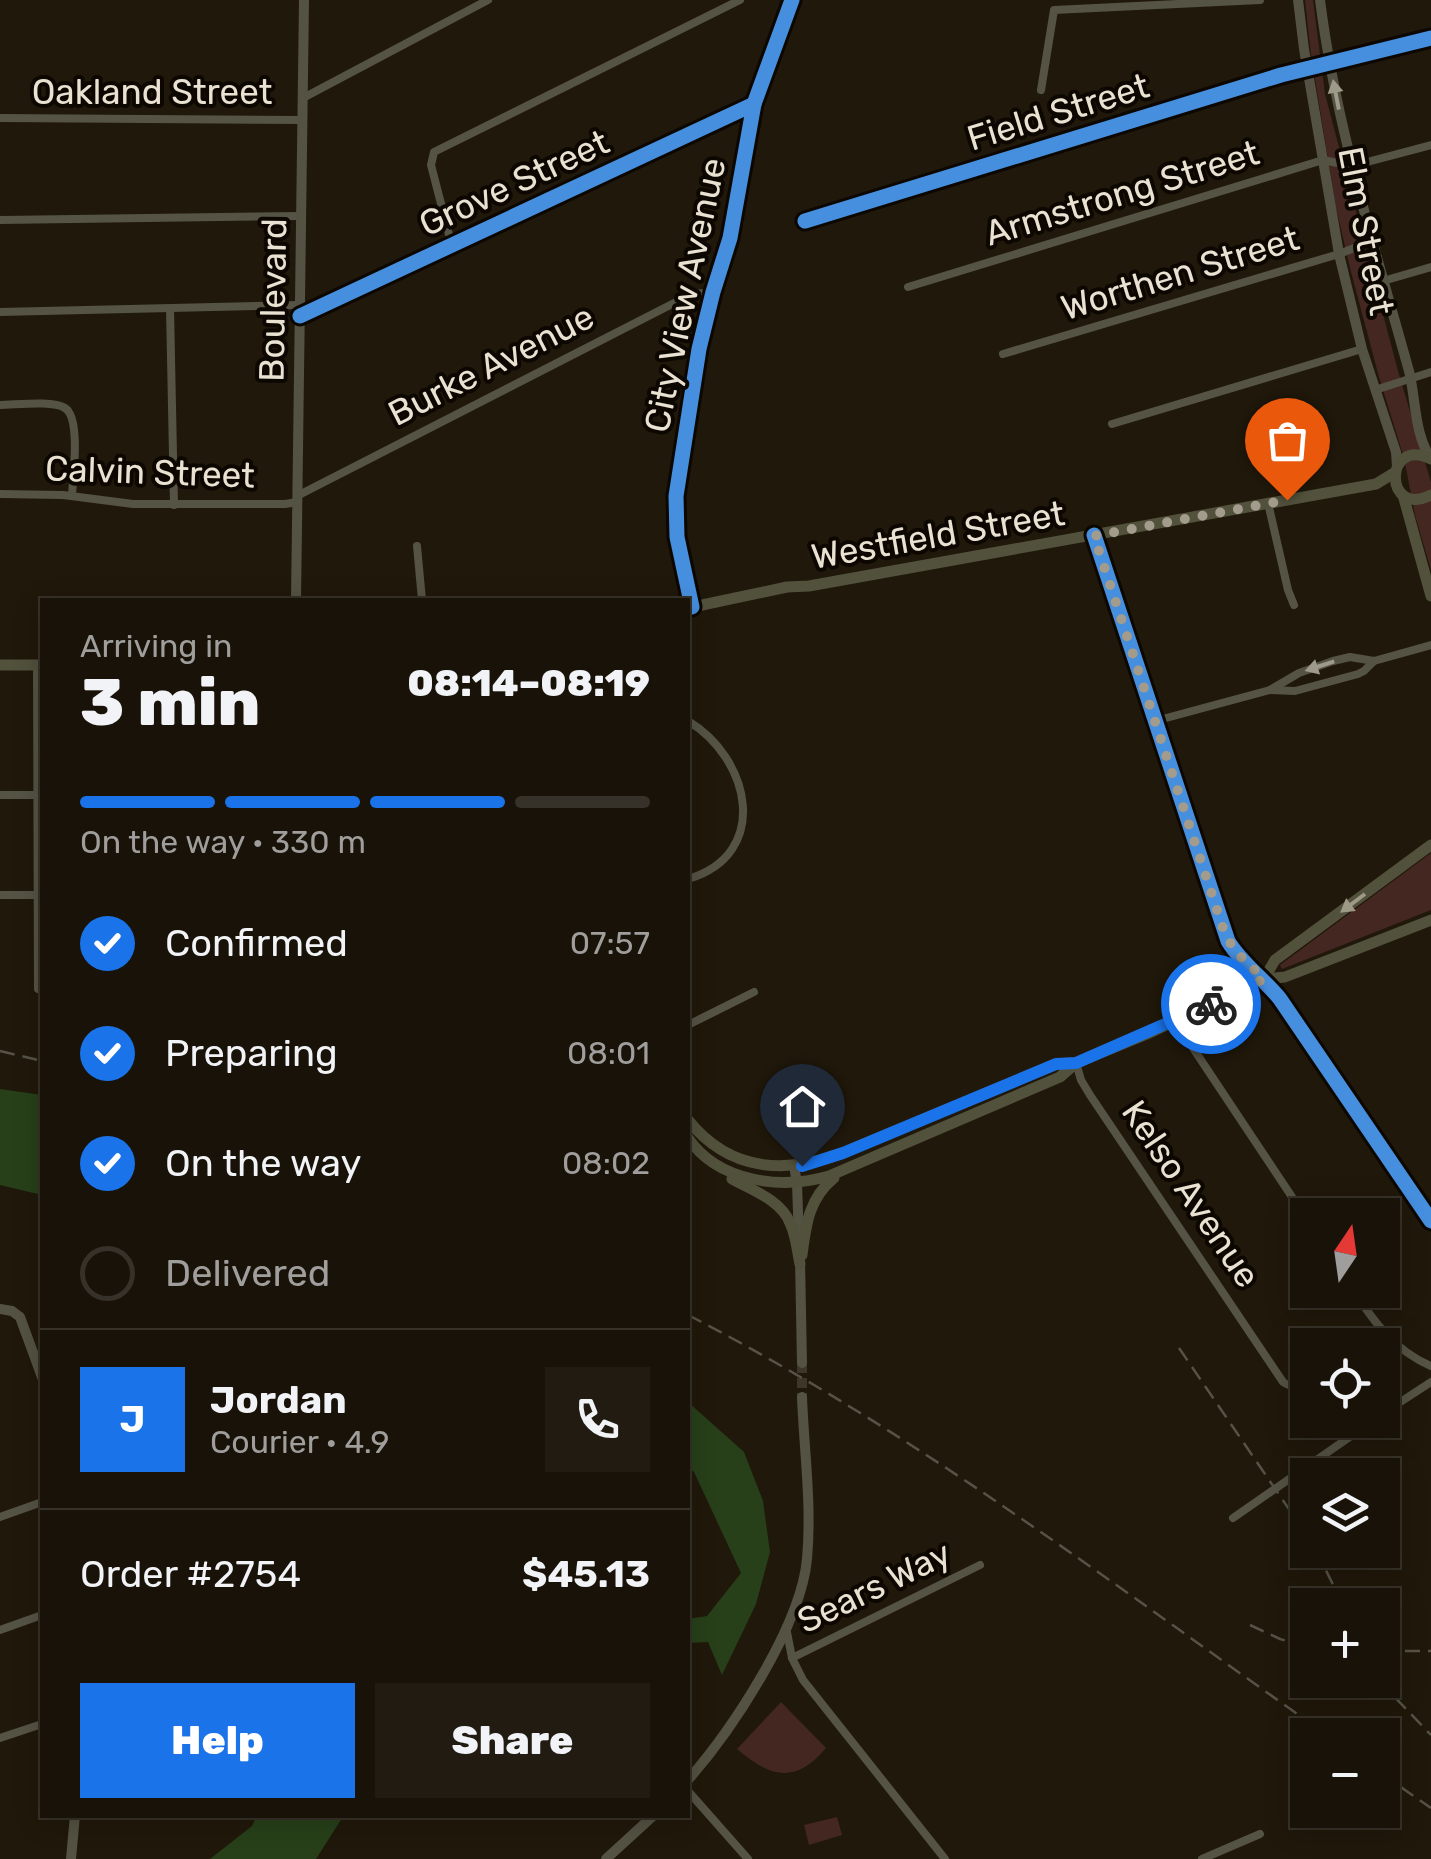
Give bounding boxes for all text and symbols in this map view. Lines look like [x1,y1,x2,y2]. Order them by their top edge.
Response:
street label: Field Street [962,64,1154,160]
street label: Oakland Street [32,71,272,113]
one-way arrow [1327,79,1343,110]
street label: Grove Street [413,121,615,245]
street label: Armstrong Street [980,131,1264,255]
street label: Elm Street [1329,143,1403,319]
street label: City View Avenue [635,154,735,436]
street label: Worthen Street [1056,217,1304,329]
street label: Boulevard [251,218,295,382]
street label: Burke Avenue [381,295,601,435]
pin [1245,398,1330,501]
icon: bag [1260,413,1315,468]
street label: Calvin Street [44,447,256,497]
street label: Westfield Street [808,492,1068,578]
text: Arriving in [80,627,232,665]
one-way arrow [1304,659,1334,674]
text: 08:14–08:19 [407,660,650,706]
text: 3 min [80,664,260,741]
text: On the way · 330 m [80,823,366,861]
one-way arrow [1340,892,1366,912]
icon: check [80,916,135,971]
text: Confirmed [165,920,348,966]
text: 07:57 [570,924,650,962]
courier [1161,954,1261,1054]
icon: bike [1184,977,1239,1032]
icon: check [80,1026,135,1081]
text: Preparing [165,1030,338,1076]
text: 08:01 [567,1034,650,1072]
pin [760,1064,845,1167]
icon: home [775,1079,830,1134]
street label: Kelso Avenue [1113,1093,1269,1295]
icon: check [80,1136,135,1191]
text: On the way [165,1140,361,1186]
text: 08:02 [562,1144,650,1182]
north arrow [1290,1198,1400,1308]
map controls [1290,1198,1400,1828]
text: Delivered [165,1250,330,1296]
button: locate [1290,1328,1400,1438]
button: phone [545,1367,650,1472]
text: Jordan [210,1377,347,1423]
text: J [120,1396,145,1442]
text: Courier · 4.9 [210,1423,389,1461]
button: layers [1290,1458,1400,1568]
street label: Sears Way [790,1532,958,1642]
text: Order #2754 [80,1551,301,1597]
text: $45.13 [522,1551,650,1597]
button: + [1290,1588,1400,1698]
button: Help [80,1683,355,1798]
button: Share [375,1683,650,1798]
button: − [1290,1718,1400,1828]

